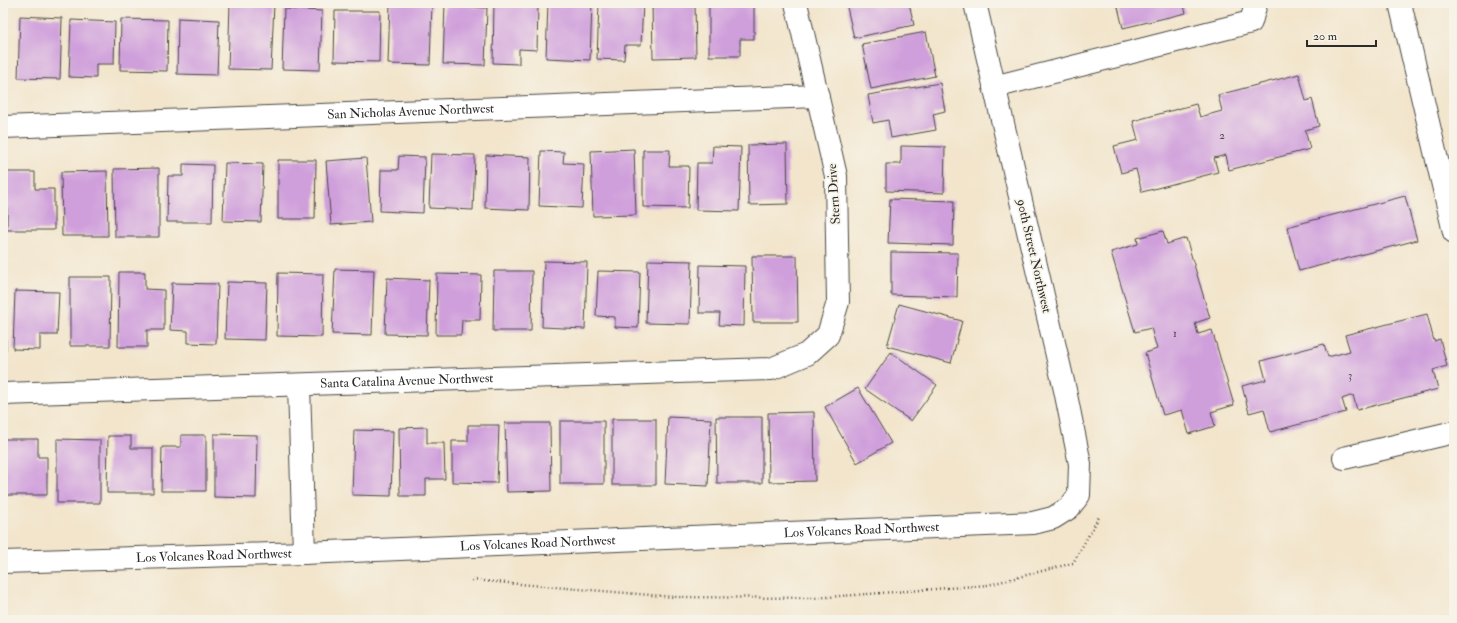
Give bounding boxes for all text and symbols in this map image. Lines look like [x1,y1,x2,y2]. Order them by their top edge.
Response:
scale bar [1307,22,1376,48]
text: 20 m [1313,29,1338,44]
street label: San Nicholas Avenue Northwest [327,100,494,123]
house number: 2 [1219,129,1225,142]
street label: Stern Drive [824,162,844,225]
street label: 90th Street Northwest [1013,196,1055,315]
house number: 1 [1173,327,1177,340]
house number: 3 [1348,369,1352,382]
street label: Santa Catalina Avenue Northwest [320,370,494,392]
street label: Los Volcanes Road Northwest [783,519,940,541]
street label: Los Volcanes Road Northwest [459,532,616,555]
street label: Los Volcanes Road Northwest [136,545,292,566]

